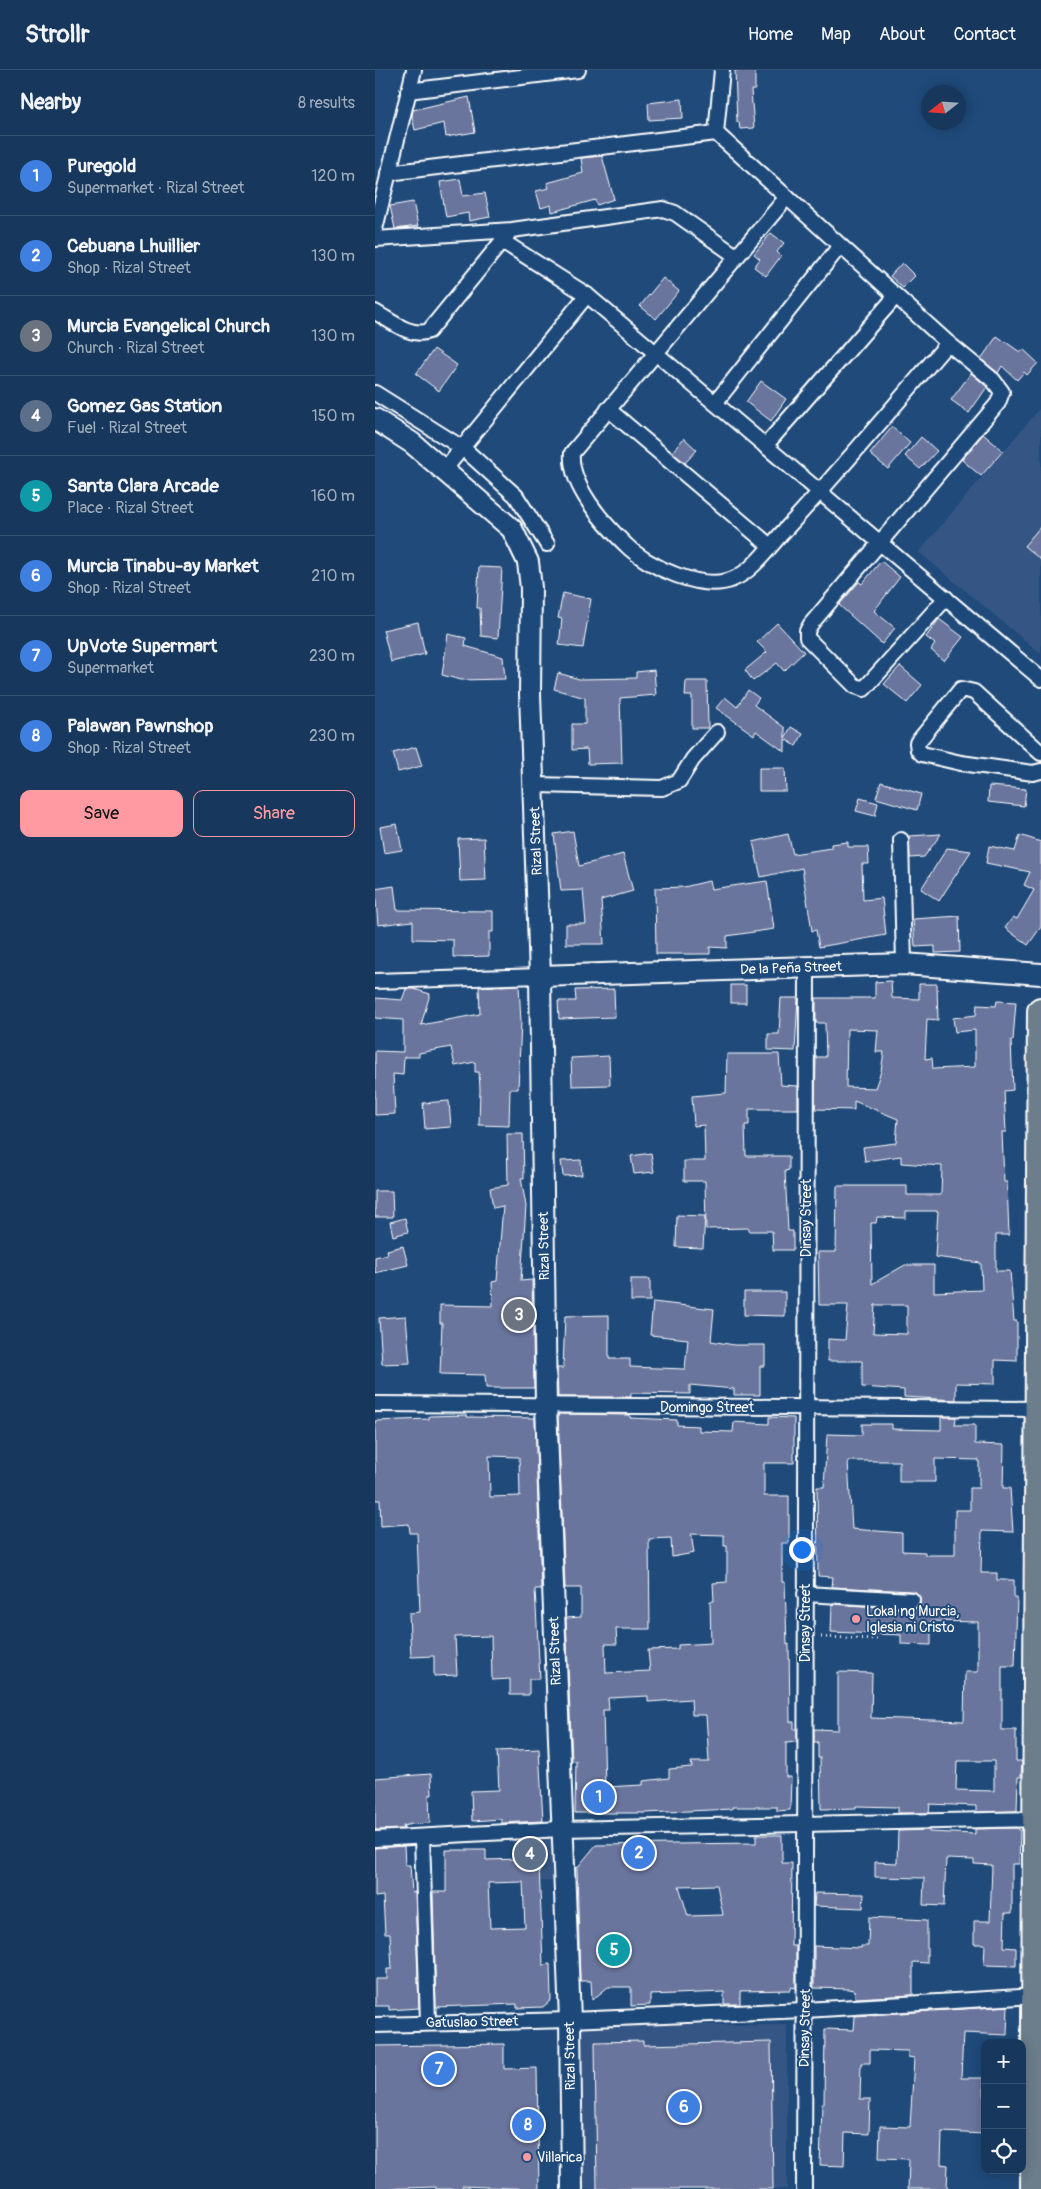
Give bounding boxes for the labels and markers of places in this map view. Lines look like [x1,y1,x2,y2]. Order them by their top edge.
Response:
pin: 3 [503,1296,535,1334]
place label: Lokal ng Murcia, Iglesia ni Cristo [866,1603,960,1636]
marker: Lokal ng Murcia, Iglesia ni Cristo [850,1613,862,1625]
pin: 1 [583,1778,615,1816]
pin: 2 [623,1834,655,1872]
pin: 4 [514,1835,546,1873]
pin: 5 [598,1931,630,1969]
pin: 7 [423,2050,455,2088]
pin: 6 [668,2088,700,2126]
pin: 8 [512,2106,544,2144]
place label: Villarica [537,2149,582,2166]
marker: Villarica [521,2151,533,2163]

